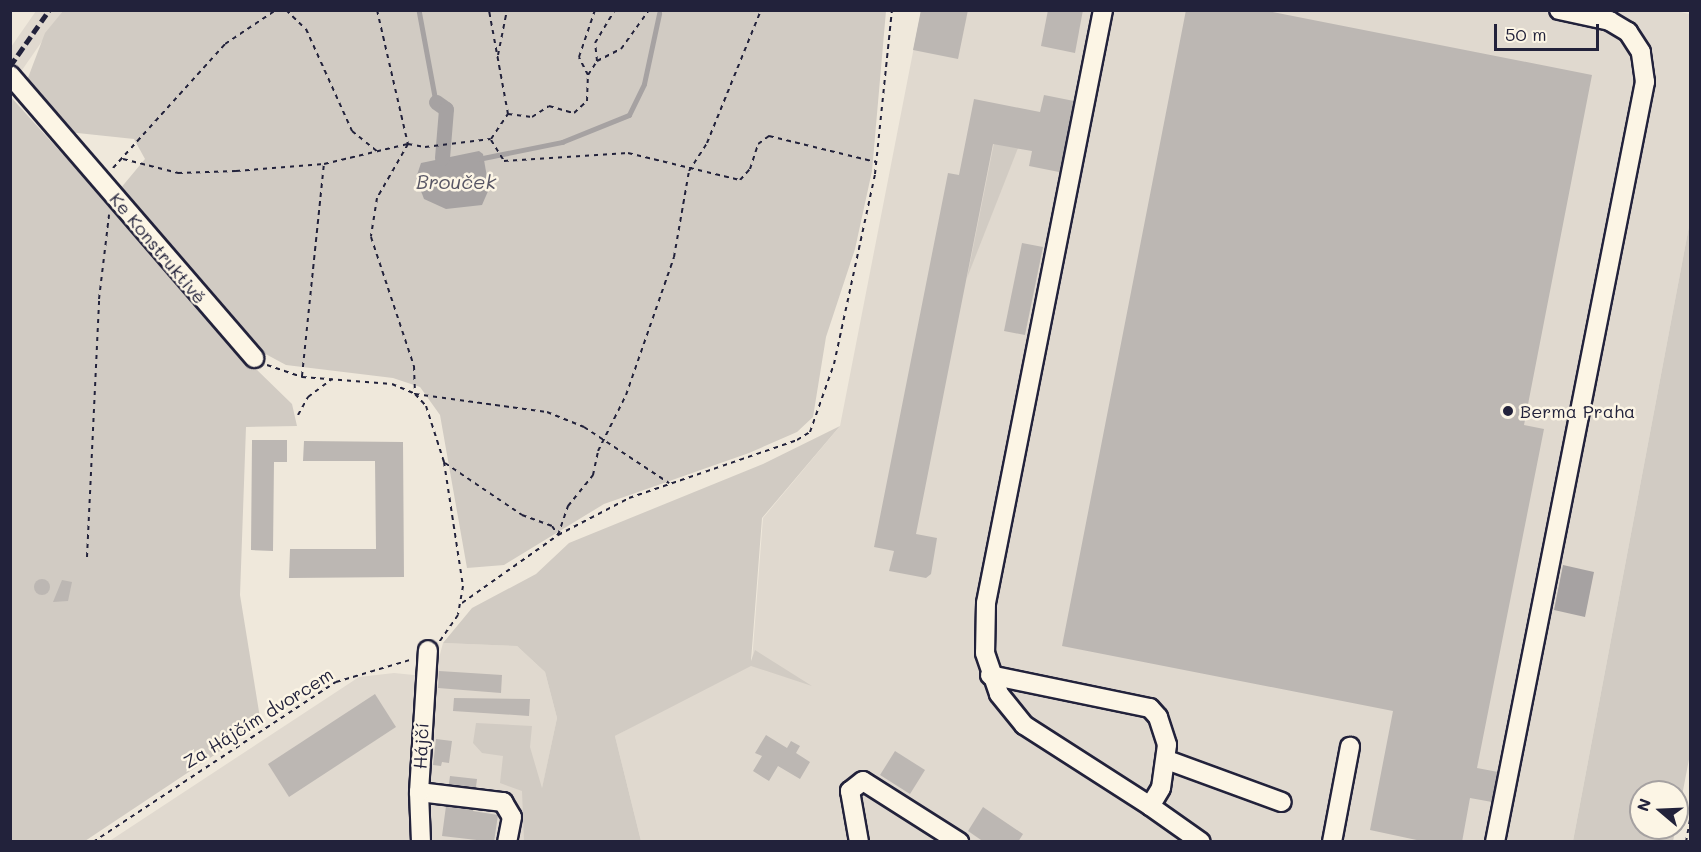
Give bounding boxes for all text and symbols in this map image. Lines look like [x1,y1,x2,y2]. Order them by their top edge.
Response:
scale bar [1497,12,1602,50]
text: 50 m [1505,22,1547,46]
water label: Brouček [416,169,496,193]
street label: Ke Konstruktivě [105,188,211,308]
place label: Berma Praha [1520,400,1635,422]
marker: Berma Praha [1501,404,1515,418]
street label: Za Hájčím dvorcem [179,663,337,773]
street label: Hájčí [409,722,433,770]
north arrow [1629,780,1689,840]
text: N [1631,795,1655,814]

